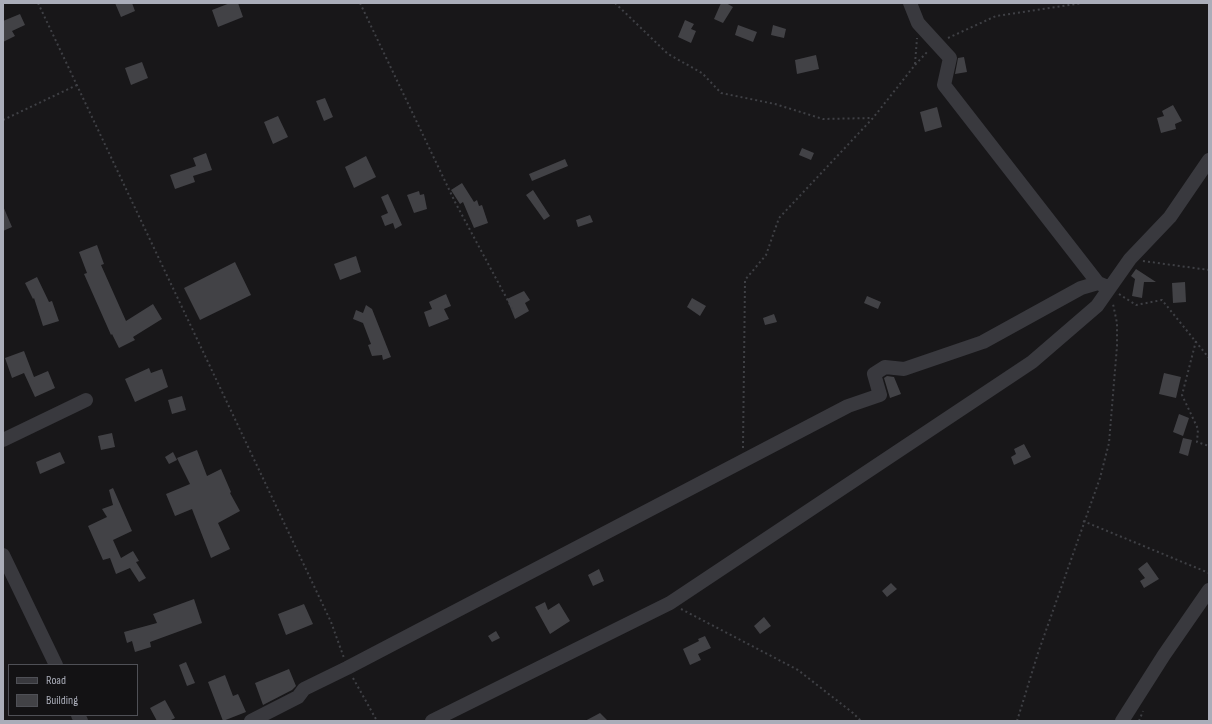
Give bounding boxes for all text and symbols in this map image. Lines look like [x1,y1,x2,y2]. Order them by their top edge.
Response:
legend [8,664,138,716]
text: Road [46,673,66,688]
text: Building [46,693,78,708]

